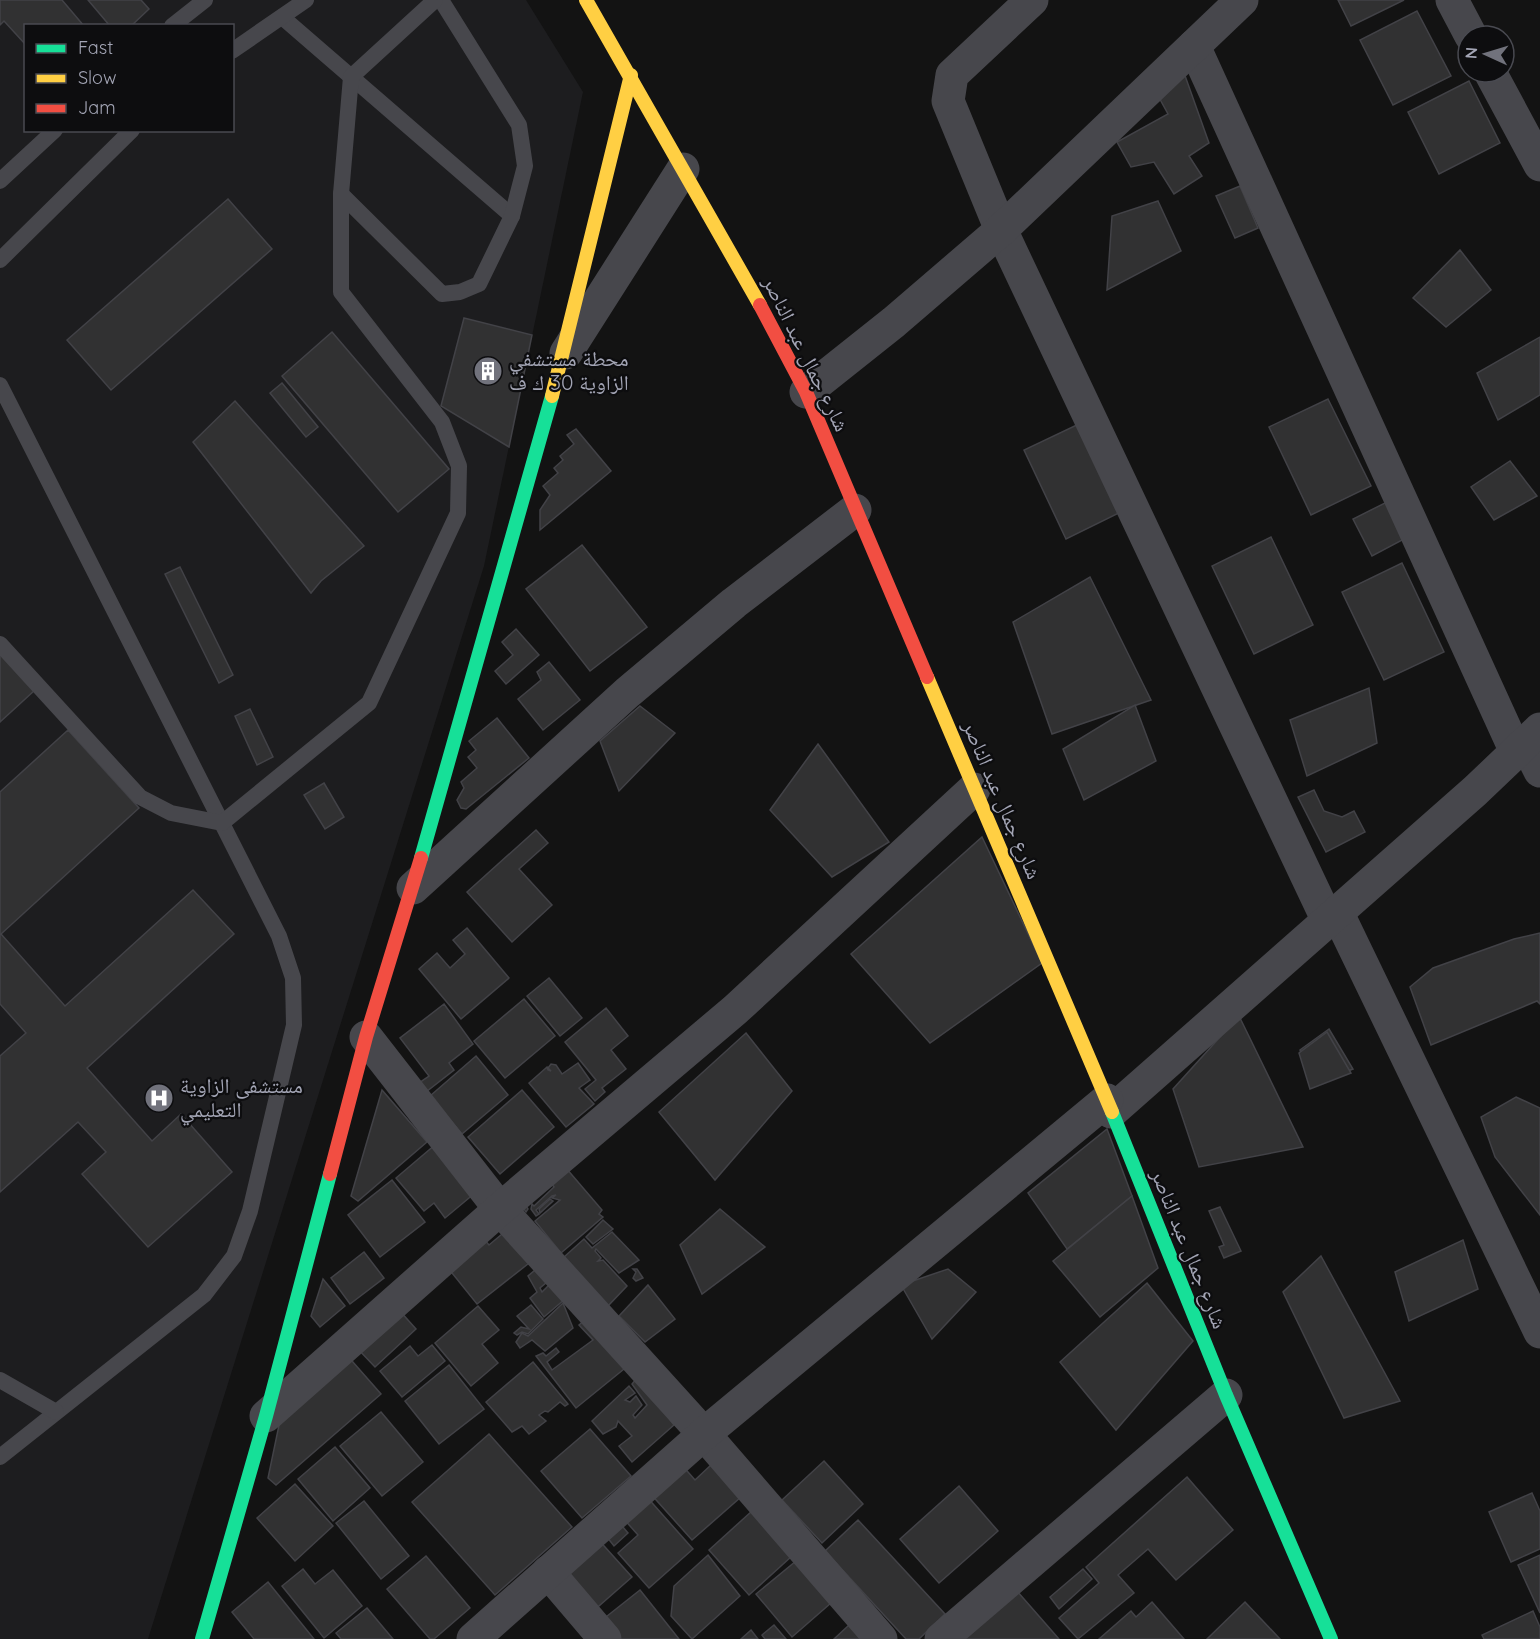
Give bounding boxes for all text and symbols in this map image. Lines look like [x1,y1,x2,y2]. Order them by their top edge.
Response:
legend [24,24,234,132]
north arrow [1456,24,1516,84]
text: Fast [78,36,113,59]
text: N [1461,46,1481,60]
text: Slow [78,66,116,89]
text: Jam [78,96,116,119]
street label: شارع جمال عبد الناصر [757,271,856,436]
place label: محطة مستشفي الزاوية 30 ك ف [509,345,629,395]
building icon: محطة مستشفي الزاوية 30 ك ف [472,355,504,387]
street label: شارع جمال عبد الناصر [957,716,1048,883]
place label: مستشفى الزاوية التعليمي [180,1072,303,1126]
hospital icon: مستشفى الزاوية التعليمي [143,1082,175,1114]
street label: شارع جمال عبد الناصر [1145,1164,1234,1332]

